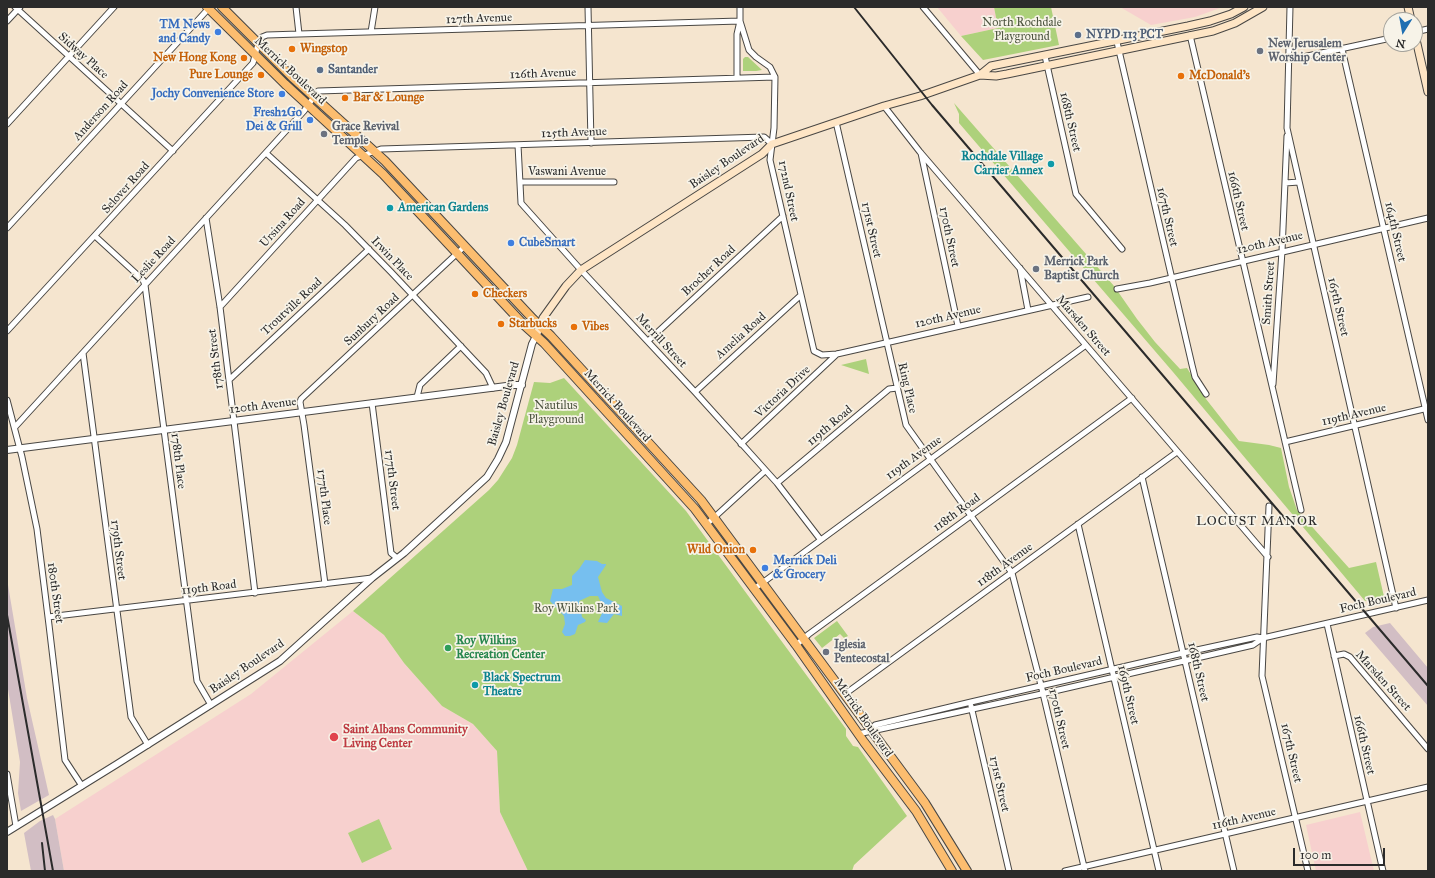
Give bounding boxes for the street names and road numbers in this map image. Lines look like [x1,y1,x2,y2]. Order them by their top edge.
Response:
street label: 127th Avenue [446,11,512,27]
street label: Sidway Place [55,30,111,82]
street label: Merrick Boulevard [251,34,329,108]
street label: 126th Avenue [510,66,576,82]
street label: Anderson Road [70,78,132,144]
street label: 168th Street [1056,91,1084,153]
street label: 125th Avenue [541,125,607,141]
street label: Baisley Boulevard [687,132,767,192]
street label: Selover Road [99,159,153,217]
street label: 172nd Street [775,159,801,223]
street label: Vaswani Avenue [528,165,606,179]
street label: 166th Street [1224,170,1252,232]
street label: 167th Street [1153,186,1181,248]
street label: Ursina Road [257,195,309,251]
street label: 171st Street [858,201,884,259]
street label: 164th Street [1381,201,1409,263]
street label: 170th Street [936,205,962,269]
street label: 120th Avenue [1236,228,1304,258]
street label: Leslie Road [129,234,179,286]
street label: Irwin Place [368,234,416,284]
street label: Brocher Road [679,243,739,299]
street label: Smith Street [1260,261,1278,325]
street label: Troutville Road [259,275,325,339]
street label: 165th Street [1324,276,1352,338]
street label: Sunbury Road [341,291,403,349]
street label: Marsden Street [1053,293,1113,359]
street label: 120th Avenue [914,302,982,332]
street label: Amelia Road [713,310,769,362]
street label: Merrill Street [632,311,690,371]
street label: 178th Street [205,328,227,390]
street label: Baisley Boulevard [485,360,523,448]
street label: Ring Place [894,361,920,415]
street label: Victoria Drive [752,363,814,421]
street label: Merrick Boulevard [581,367,653,445]
street label: 120th Avenue [229,395,297,417]
street label: 119th Avenue [1321,401,1387,429]
street label: 119th Road [804,403,856,449]
street label: 178th Place [167,432,189,490]
street label: 119th Avenue [883,433,945,483]
street label: 177th Street [381,449,403,511]
street label: 177th Place [313,468,335,526]
street label: 118th Road [931,491,983,535]
street label: 179th Street [107,519,129,581]
street label: 118th Avenue [974,540,1036,590]
street label: 180th Street [44,562,66,624]
street label: 119th Road [181,578,237,598]
street label: Foch Boulevard [1338,585,1418,617]
street label: Baisley Boulevard [207,637,287,697]
street label: 168th Street [1184,641,1212,703]
street label: Marsden Street [1352,648,1414,714]
street label: Foch Boulevard [1024,654,1104,686]
street label: 169th Street [1114,664,1142,726]
street label: Merrick Boulevard [831,676,895,760]
street label: 170th Street [1045,687,1073,751]
street label: 166th Street [1350,714,1378,776]
street label: 167th Street [1277,722,1305,784]
street label: 171st Street [986,755,1012,813]
street label: 116th Avenue [1211,805,1277,833]

